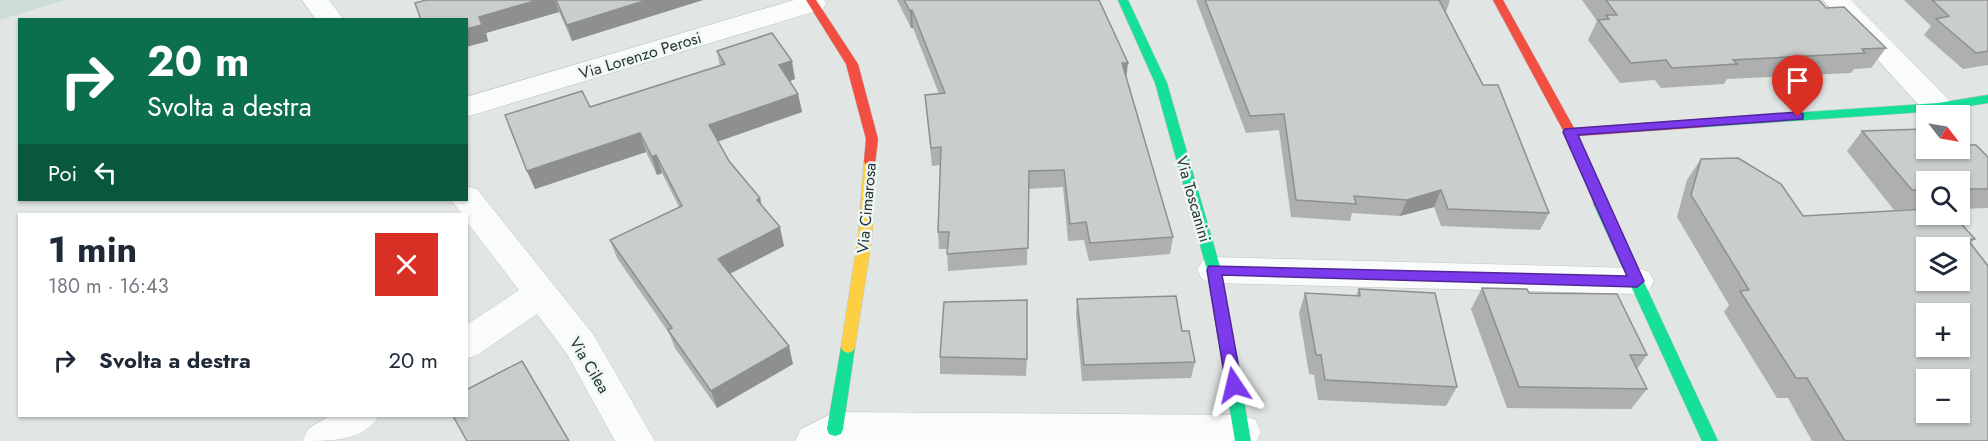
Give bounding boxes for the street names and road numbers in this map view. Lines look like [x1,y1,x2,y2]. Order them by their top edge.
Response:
street label: Via Lorenzo Perosi [576,26,704,85]
street label: Via Toscanini [1170,153,1217,245]
street label: Via Cimarosa [851,162,882,254]
street label: Via Cilea [564,333,615,398]

